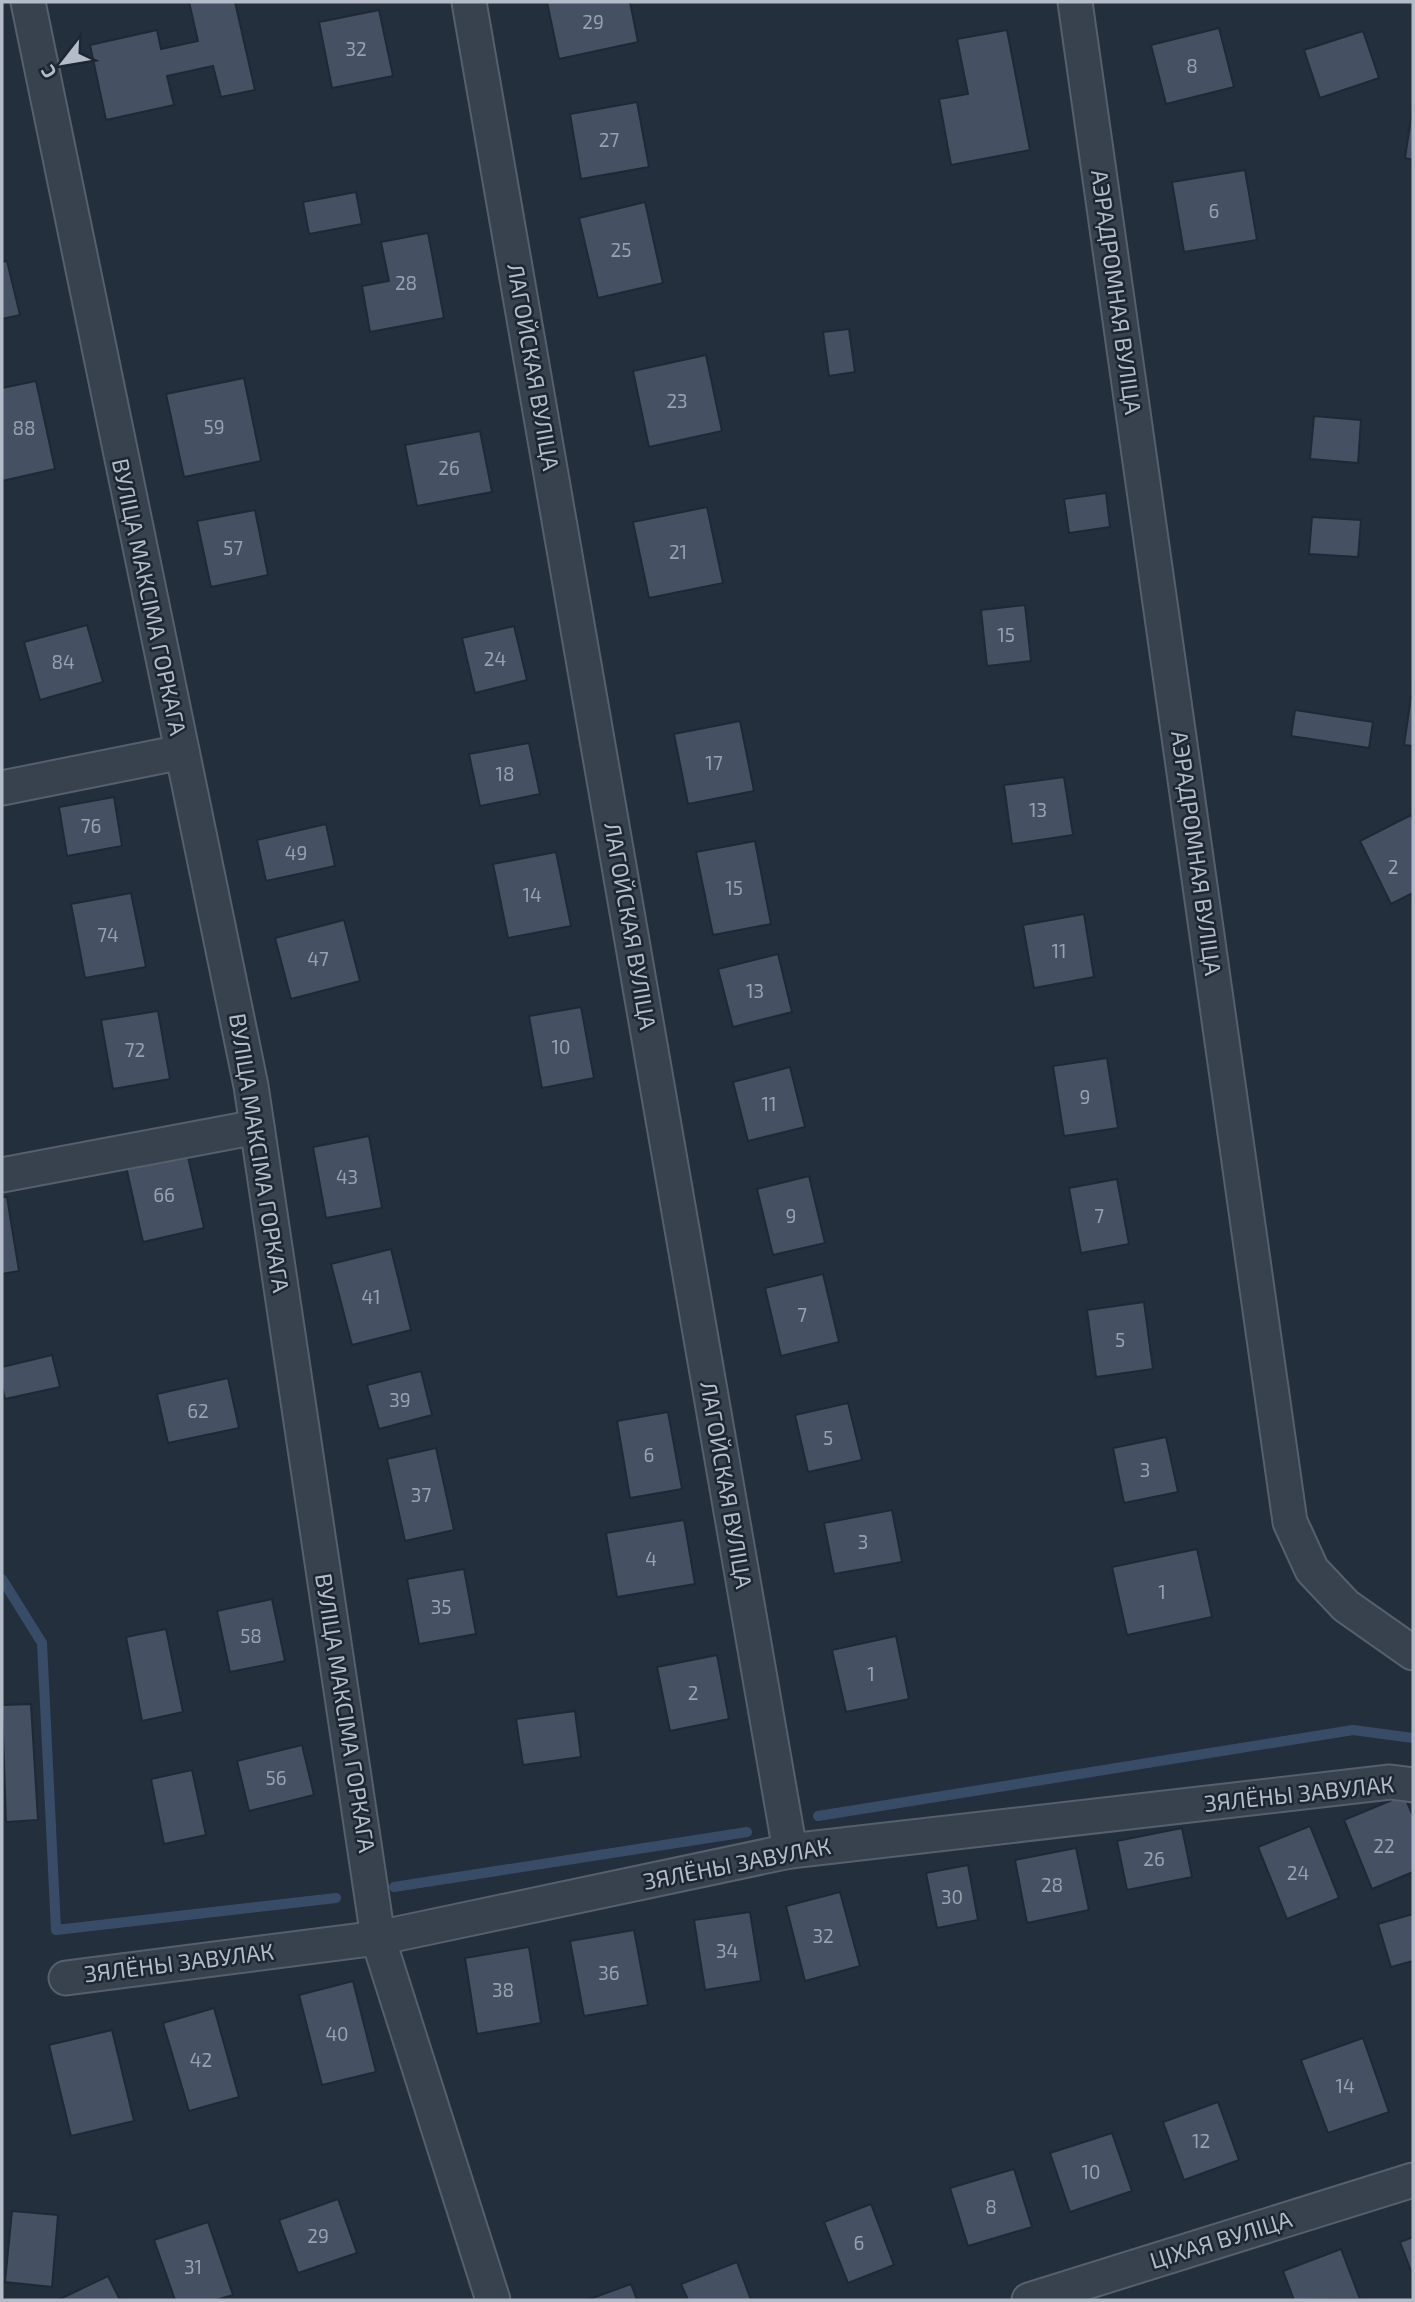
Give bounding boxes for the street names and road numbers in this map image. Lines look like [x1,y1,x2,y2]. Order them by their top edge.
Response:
street label: АЭРАДРОМНАЯ ВУЛІЦА [1086,168,1148,417]
street label: ЛАГОЙСКАЯ ВУЛІЦА [502,261,566,473]
street label: ВУЛІЦА МАКСІМА ГОРКАГА [107,456,193,738]
street label: АЭРАДРОМНАЯ ВУЛІЦА [1166,729,1228,978]
street label: ЛАГОЙСКАЯ ВУЛІЦА [599,820,663,1032]
street label: ВУЛІЦА МАКСІМА ГОРКАГА [224,1011,296,1295]
street label: ЛАГОЙСКАЯ ВУЛІЦА [695,1379,759,1591]
street label: ВУЛІЦА МАКСІМА ГОРКАГА [310,1571,382,1855]
street label: ЗЯЛЁНЫ ЗАВУЛАК [1203,1769,1395,1817]
street label: ЗЯЛЁНЫ ЗАВУЛАК [640,1831,833,1895]
street label: ЗЯЛЁНЫ ЗАВУЛАК [82,1936,275,1988]
street label: ЦІХАЯ ВУЛІЦА [1146,2204,1296,2274]

